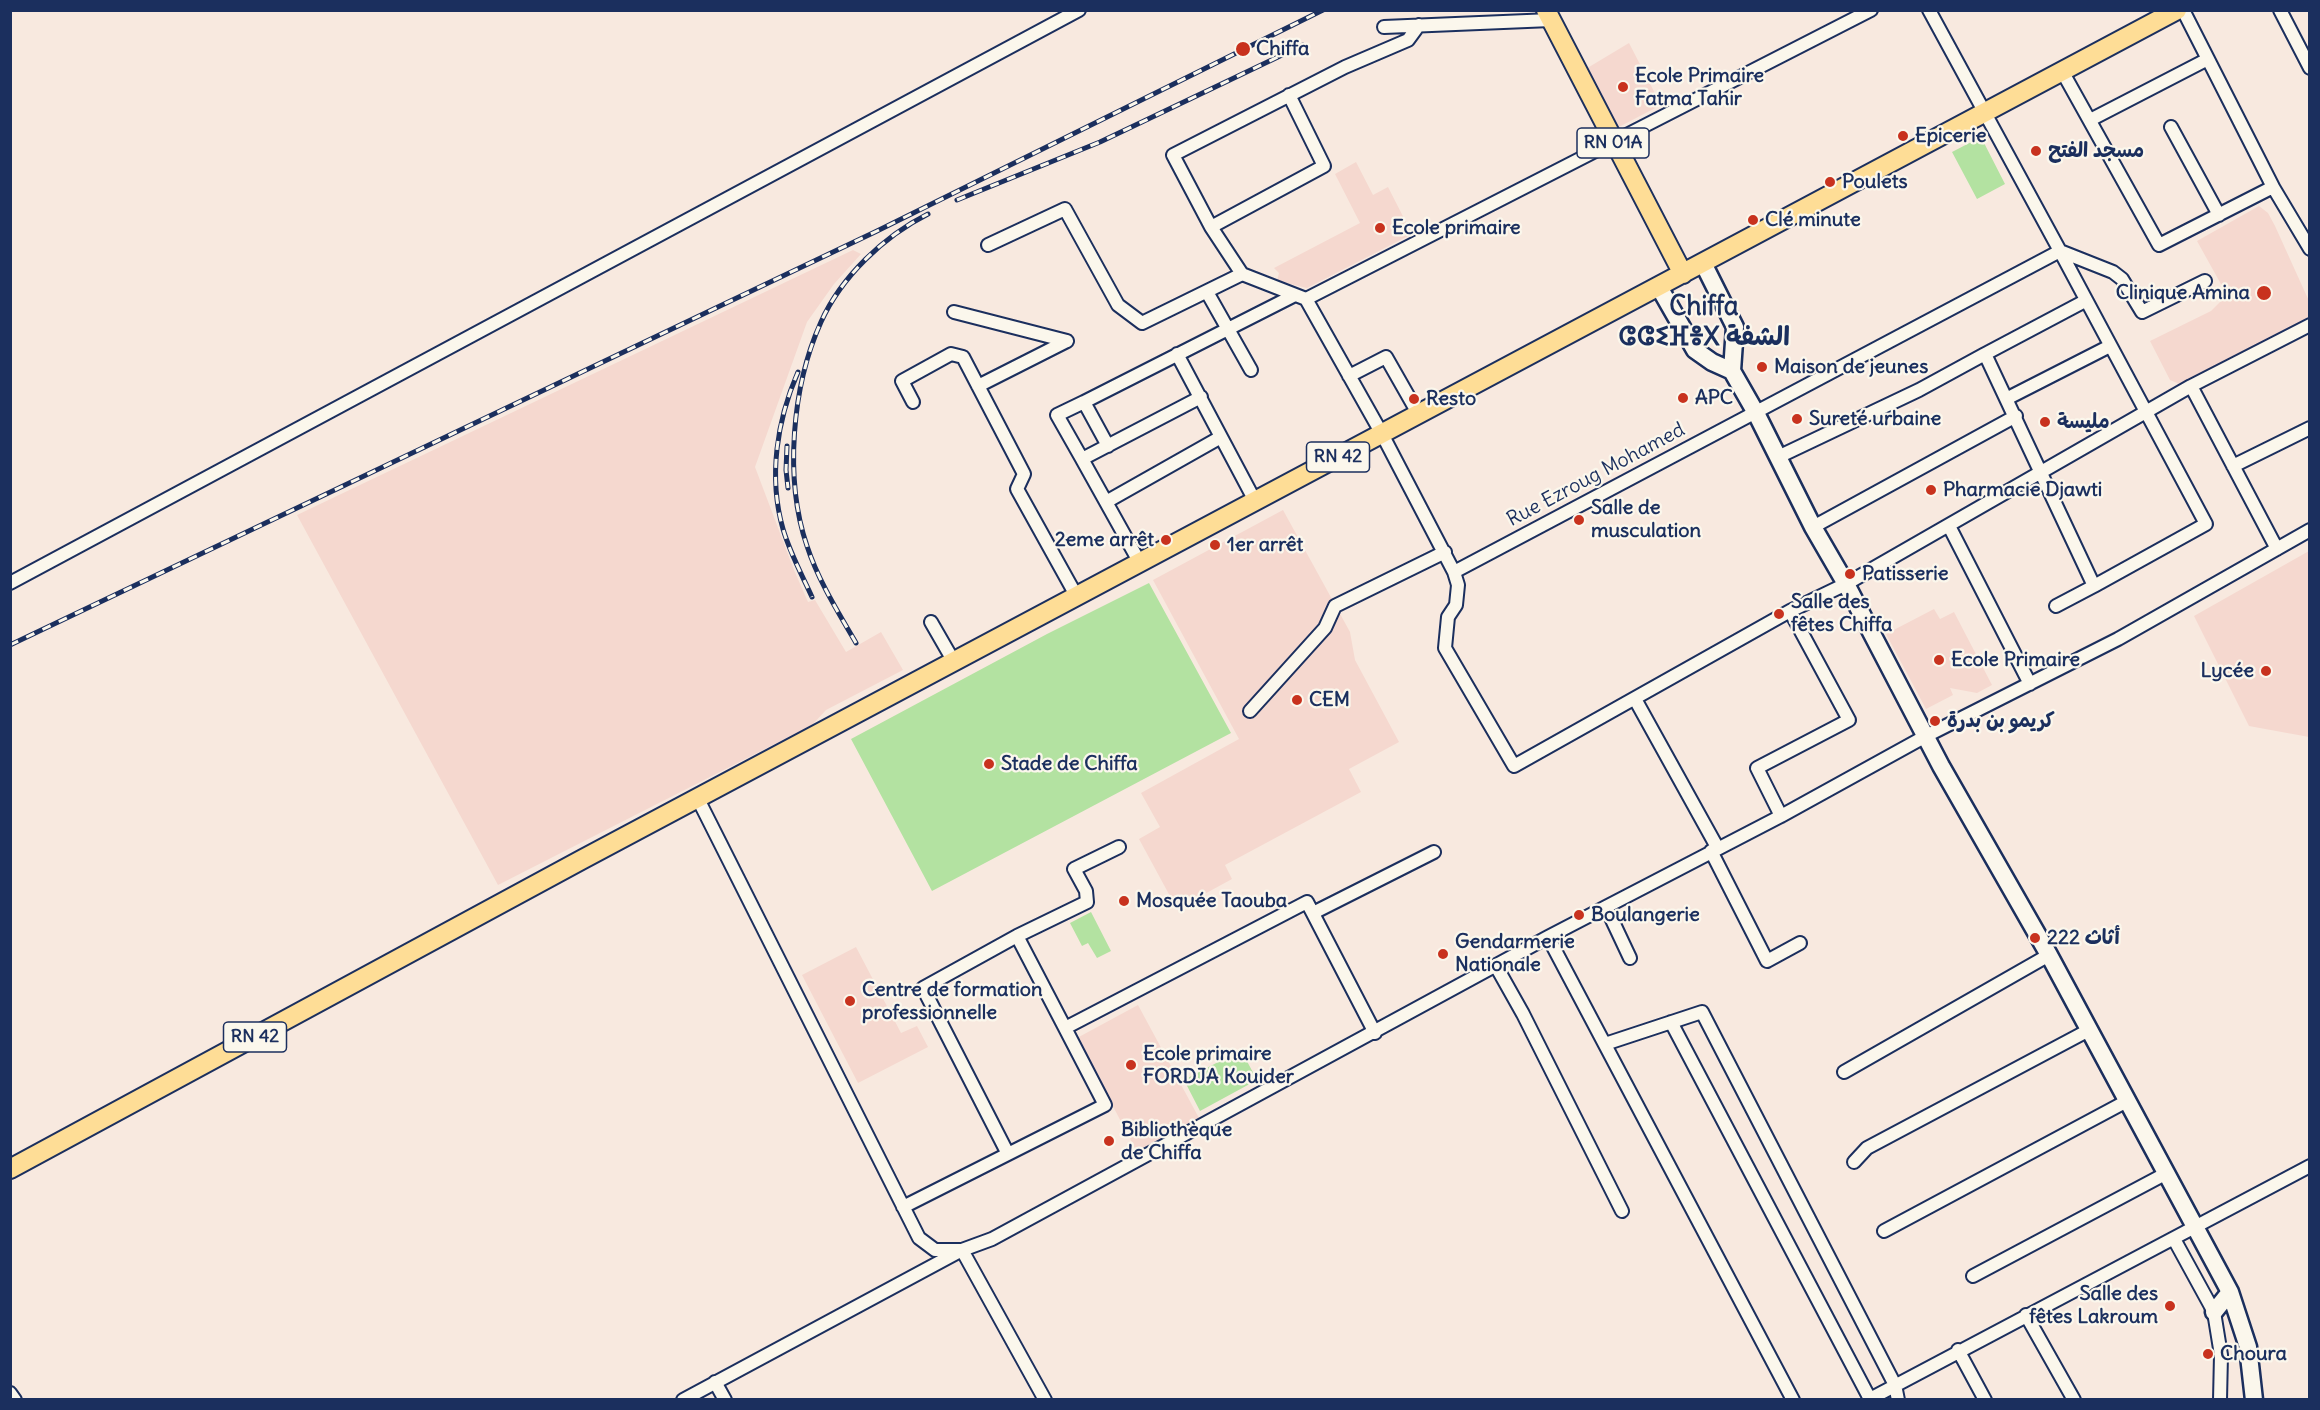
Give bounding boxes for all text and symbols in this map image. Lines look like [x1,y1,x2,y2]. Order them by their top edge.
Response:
place label: Chiffa [1256,37,1309,61]
marker: Chiffa [1234,40,1252,58]
place label: Ecole Primaire Fatma Tahir [1635,64,1764,111]
marker: Ecole Primaire Fatma Tahir [1616,80,1630,94]
place label: Epicerie [1915,124,1987,148]
road number: RN 01A [1577,128,1649,158]
marker: Epicerie [1896,129,1910,143]
place label: مسجد الفتح [2048,139,2144,163]
marker: مسجد الفتح [2029,144,2043,158]
place label: Poulets [1842,170,1908,194]
marker: Poulets [1823,175,1837,189]
place label: Clé minute [1765,208,1861,232]
marker: Clé minute [1746,213,1760,227]
place label: Ecole primaire [1392,216,1520,240]
marker: Ecole primaire [1373,221,1387,235]
place label: Clinique Amina [2116,281,2250,305]
marker: Clinique Amina [2255,284,2273,302]
district label: Chiffa ⵛⵛⵉⴼⴻⵝ الشفة [1618,292,1790,354]
place label: Maison de jeunes [1774,355,1928,379]
marker: Maison de jeunes [1755,360,1769,374]
place label: APC [1695,386,1733,410]
place label: Resto [1426,387,1476,411]
marker: APC [1676,391,1690,405]
marker: Resto [1407,392,1421,406]
place label: Sureté urbaine [1809,407,1941,431]
place label: مليسة [2057,410,2110,434]
marker: Sureté urbaine [1790,412,1804,426]
marker: مليسة [2038,415,2052,429]
street label: Rue Ezroug Mohamed [1503,418,1689,532]
road number: RN 42 [1306,442,1370,472]
place label: Pharmacie Djawti [1943,478,2102,502]
marker: Pharmacie Djawti [1924,483,1938,497]
place label: Salle de musculation [1591,496,1701,543]
marker: Salle de musculation [1572,513,1586,527]
place label: 2eme arrêt [1055,528,1154,552]
marker: 2eme arrêt [1159,533,1173,547]
place label: 1er arrêt [1227,533,1303,557]
marker: 1er arrêt [1208,538,1222,552]
place label: Patisserie [1862,562,1949,586]
marker: Patisserie [1843,567,1857,581]
place label: Salle des fêtes Chiffa [1791,590,1892,637]
marker: Salle des fêtes Chiffa [1772,607,1786,621]
place label: Ecole Primaire [1951,648,2080,672]
marker: Ecole Primaire [1932,653,1946,667]
place label: Lycée [2201,659,2254,683]
marker: Lycée [2259,664,2273,678]
place label: CEM [1309,688,1350,712]
marker: CEM [1290,693,1304,707]
place label: كريمو بن بدرة [1947,709,2055,733]
marker: كريمو بن بدرة [1928,714,1942,728]
place label: Stade de Chiffa [1001,752,1138,776]
marker: Stade de Chiffa [982,757,996,771]
place label: Mosquée Taouba [1136,889,1287,913]
marker: Mosquée Taouba [1117,894,1131,908]
place label: Boulangerie [1591,903,1700,927]
marker: Boulangerie [1572,908,1586,922]
place label: أثاث 222 [2047,926,2120,950]
place label: Gendarmerie Nationale [1455,930,1575,977]
marker: أثاث 222 [2028,931,2042,945]
marker: Gendarmerie Nationale [1436,947,1450,961]
place label: Centre de formation professionnelle [862,978,1043,1025]
marker: Centre de formation professionnelle [843,994,857,1008]
road number: RN 42 [224,1022,286,1052]
place label: Ecole primaire FORDJA Kouider [1143,1042,1294,1089]
marker: Ecole primaire FORDJA Kouider [1124,1058,1138,1072]
place label: Bibliothèque de Chiffa [1121,1118,1232,1165]
marker: Bibliothèque de Chiffa [1102,1134,1116,1148]
place label: Salle des fêtes Lakroum [2029,1282,2158,1329]
marker: Salle des fêtes Lakroum [2163,1299,2177,1313]
place label: Choura [2220,1342,2287,1366]
marker: Choura [2201,1347,2215,1361]

